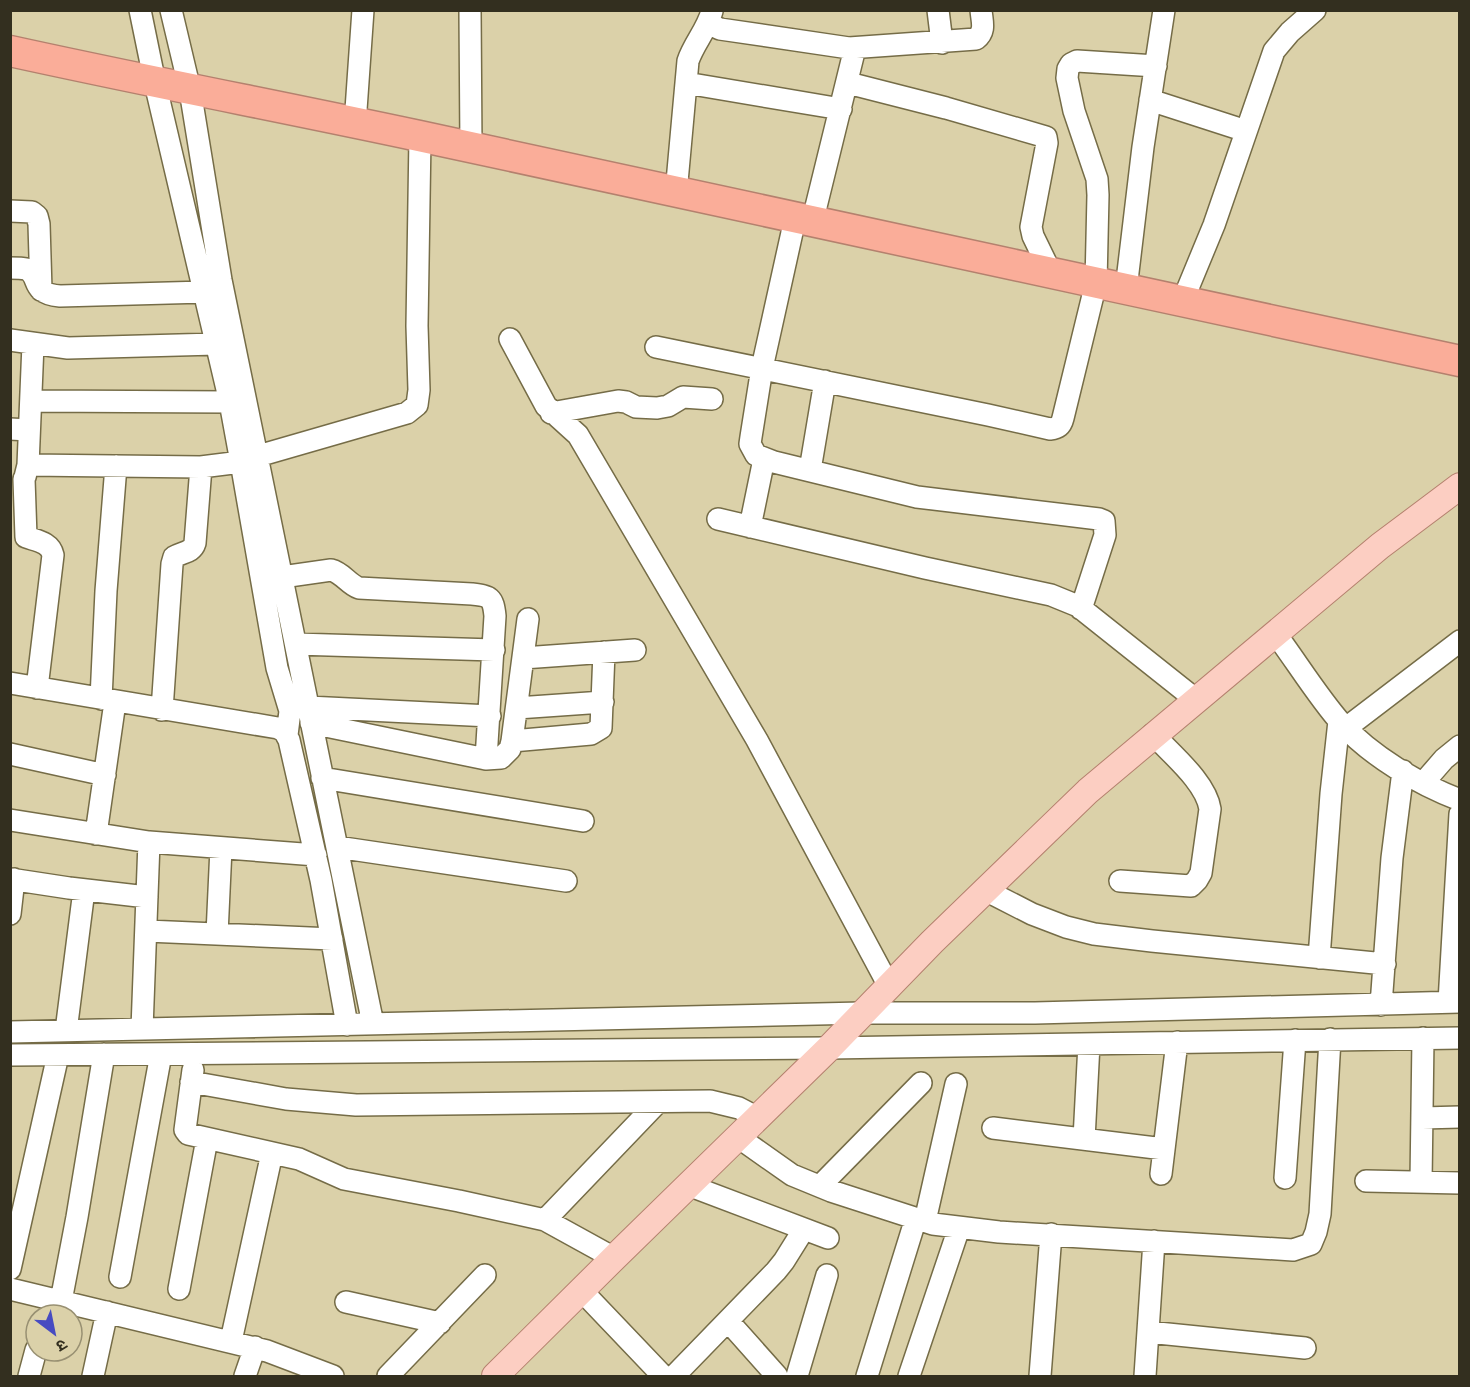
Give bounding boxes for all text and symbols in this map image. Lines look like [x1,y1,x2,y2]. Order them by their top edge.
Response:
north arrow [24,1303,84,1363]
text: उ [52,1335,71,1357]

